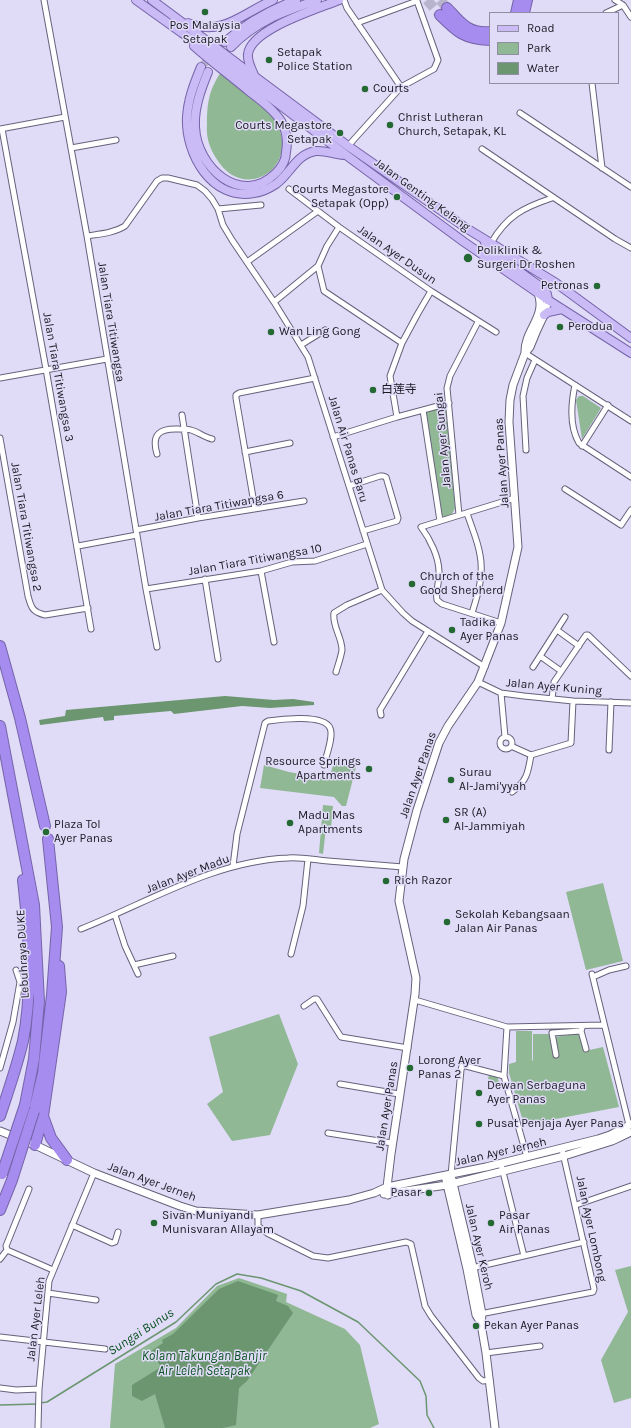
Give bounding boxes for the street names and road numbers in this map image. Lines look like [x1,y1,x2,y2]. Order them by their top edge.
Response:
street label: Jalan Genting Kelang [371,155,473,235]
street label: Jalan Ayer Dusun [355,222,439,288]
street label: Jalan Tiara Titiwangsa [94,261,128,383]
street label: Jalan Tiara Titiwangsa 3 [40,311,76,443]
street label: Jalan Ayer Sungai [432,392,454,488]
street label: Jalan Air Panas Baru [325,394,371,504]
street label: Jalan Ayer Panas [492,417,512,509]
street label: Jalan Tiara Titiwangsa 2 [8,461,44,593]
street label: Jalan Tiara Titiwangsa 6 [153,488,285,524]
street label: Jalan Tiara Titiwangsa 10 [187,541,323,579]
street label: Jalan Ayer Kuning [505,676,603,698]
street label: Jalan Ayer Panas [396,730,440,820]
street label: Jalan Ayer Madu [144,851,232,897]
street label: Lebuhraya DUKE [13,909,33,999]
street label: Jalan Ayer Panas [373,1060,401,1152]
street label: Jalan Ayer Jerneh [454,1135,548,1169]
street label: Jalan Ayer Jerneh [106,1159,198,1205]
street label: Jalan Ayer Lombong [573,1175,609,1283]
street label: Jalan Ayer Keroh [462,1202,496,1292]
street label: Jalan Ayer Leleh [24,1276,48,1362]

